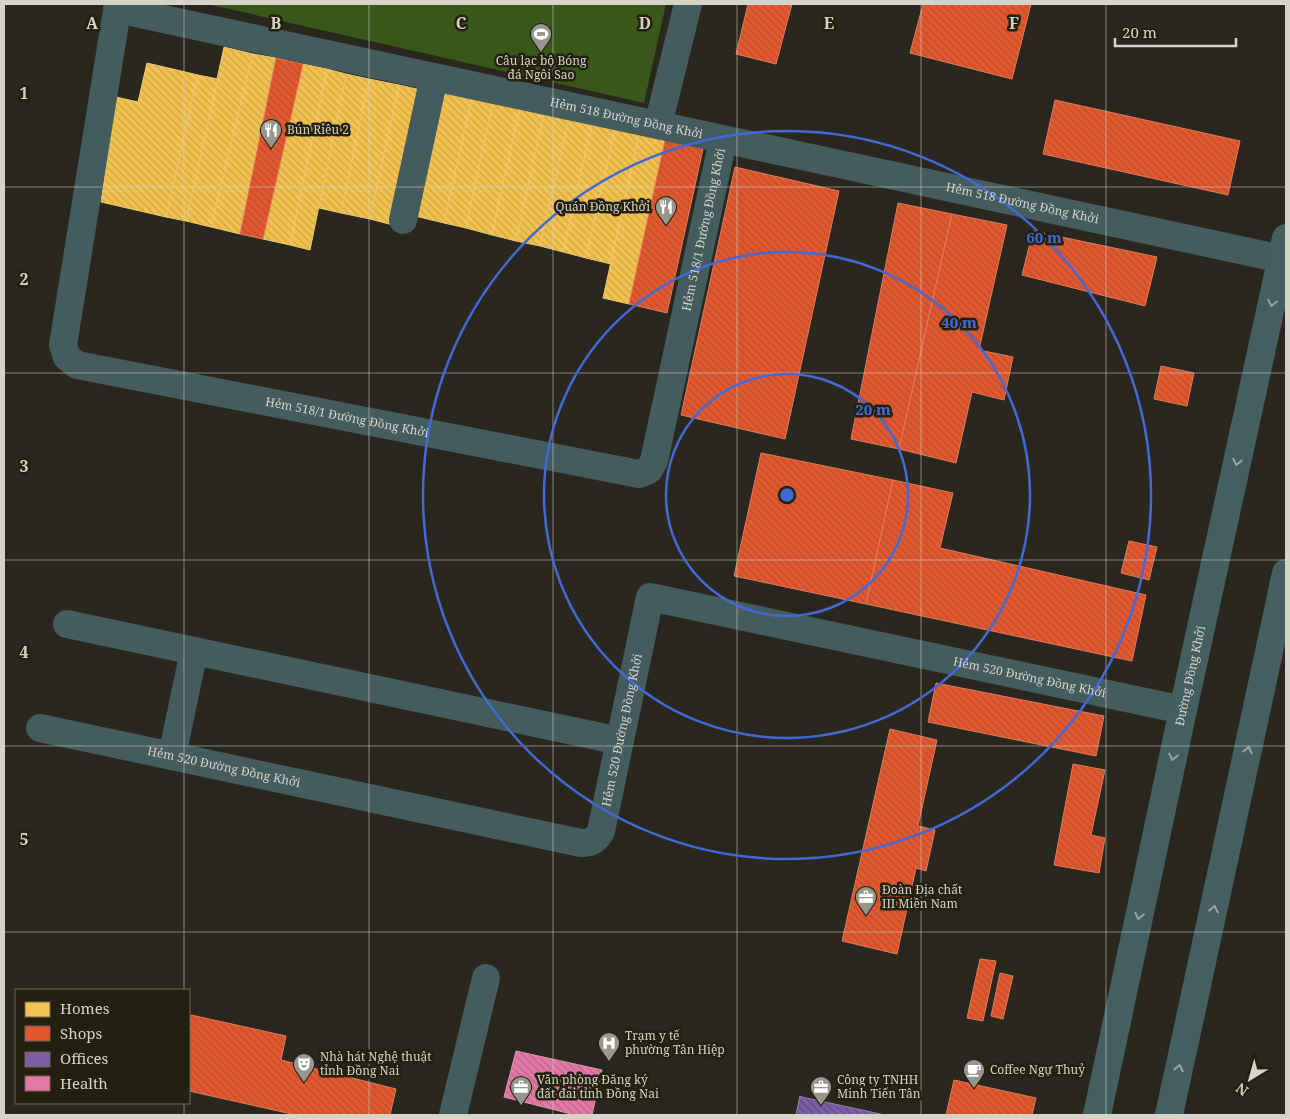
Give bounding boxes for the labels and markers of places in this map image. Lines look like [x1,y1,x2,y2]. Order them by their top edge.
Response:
sports icon: Câu lạc bộ Bóng đá Ngôi Sao [529,22,553,53]
place label: Câu lạc bộ Bóng đá Ngôi Sao [496,52,587,83]
restaurant icon: Bún Riêu 2 [259,118,283,149]
place label: Bún Riêu 2 [287,121,349,138]
restaurant icon: Quán Đồng Khởi [654,195,678,226]
place label: Quán Đồng Khởi [556,198,650,215]
centre of rings [778,486,796,504]
place label: Đoàn Địa chất III Miền Nam [882,881,962,912]
office icon: Đoàn Địa chất III Miền Nam [854,885,878,916]
place label: Trạm y tế phường Tân Hiệp [625,1027,725,1058]
hospital icon: Trạm y tế phường Tân Hiệp [597,1031,621,1062]
place label: Nhà hát Nghệ thuật tỉnh Đồng Nai [320,1048,432,1079]
theatre icon: Nhà hát Nghệ thuật tỉnh Đồng Nai [292,1052,316,1083]
cafe icon: Coffee Ngự Thuỷ [962,1058,986,1089]
place label: Coffee Ngự Thuỷ [990,1061,1085,1078]
place label: Văn phòng Đăng ký đất đai tỉnh Đồng Nai [537,1071,659,1102]
place label: Công ty TNHH Minh Tiến Tân [837,1071,921,1102]
office icon: Văn phòng Đăng ký đất đai tỉnh Đồng Nai [509,1075,533,1106]
office icon: Công ty TNHH Minh Tiến Tân [809,1075,833,1106]

